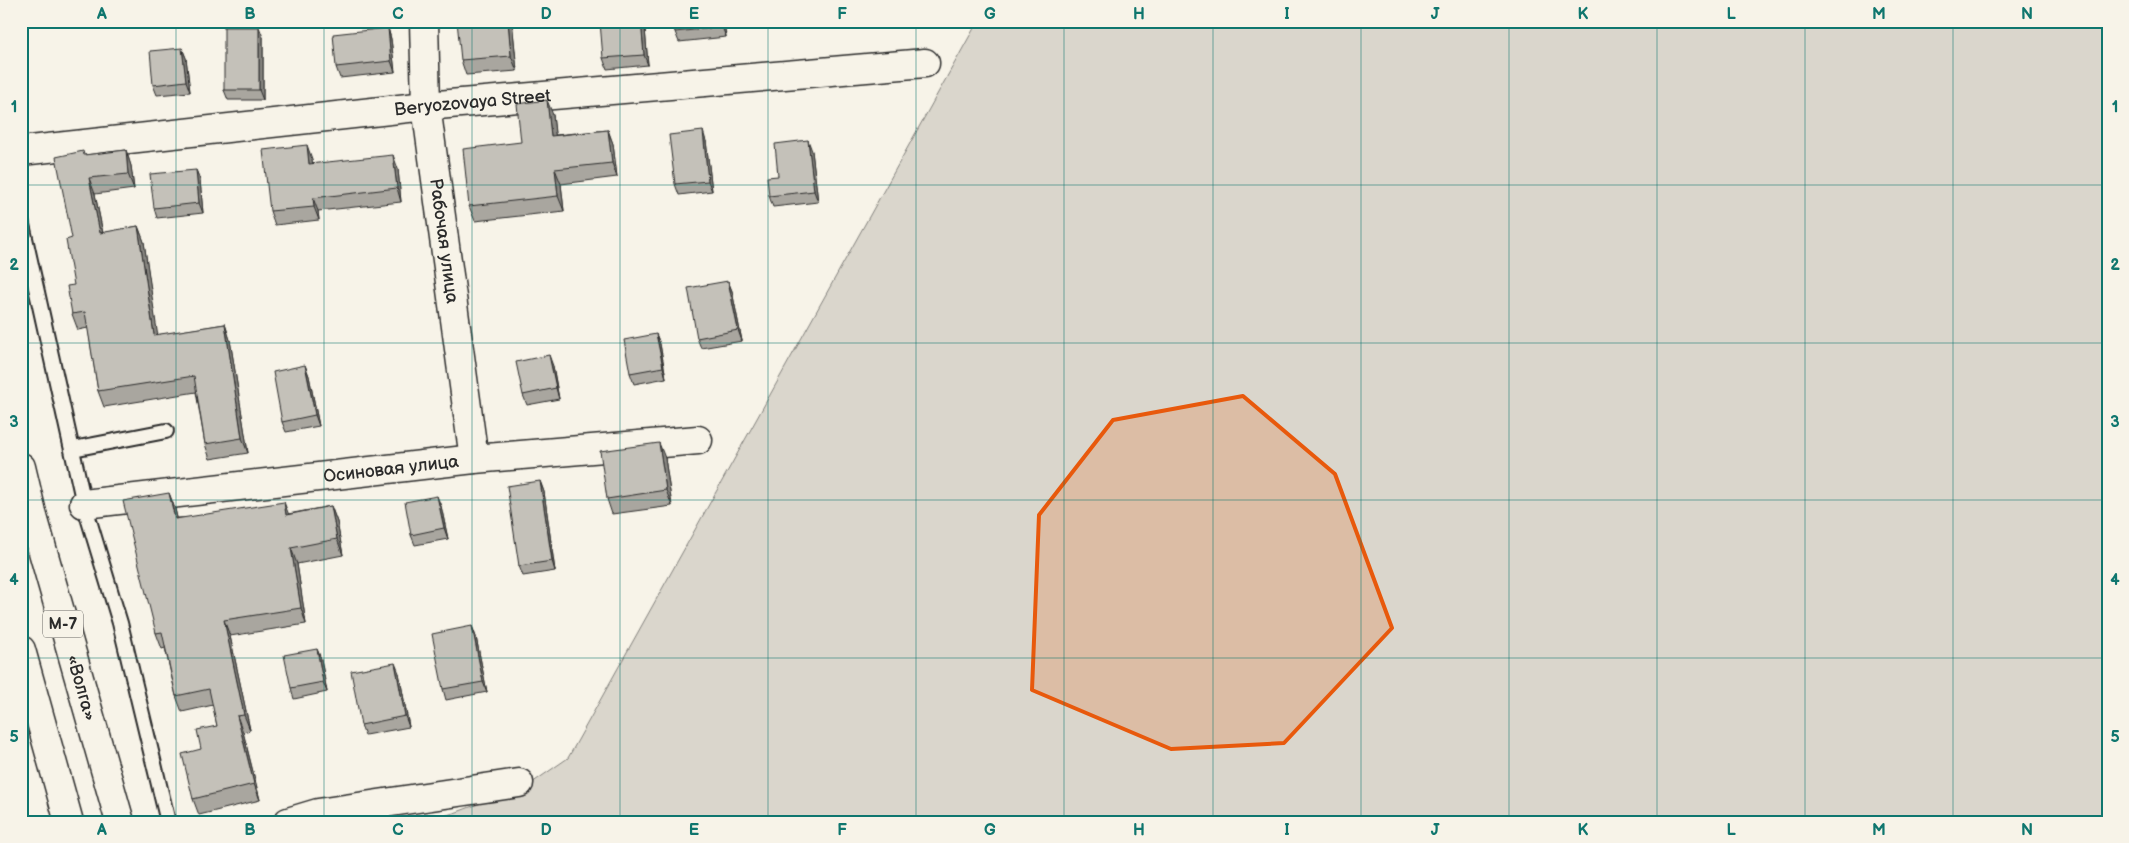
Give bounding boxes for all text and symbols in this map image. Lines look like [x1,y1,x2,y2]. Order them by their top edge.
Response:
text: A [96,5,107,24]
text: B [244,5,256,24]
text: C [392,5,404,24]
text: D [540,5,552,24]
text: E [689,5,699,24]
text: F [837,5,847,24]
text: G [984,5,996,24]
text: H [1133,5,1145,24]
text: I [1284,5,1290,24]
text: J [1431,5,1440,24]
text: K [1578,5,1589,24]
text: L [1726,5,1736,24]
text: M [1872,5,1886,24]
text: N [2021,5,2033,24]
street label: Beryozovaya Street [393,85,552,120]
text: 1 [11,98,17,117]
text: 1 [2112,98,2118,117]
street label: Рабочая улица [425,177,463,305]
text: 2 [9,256,19,275]
text: 2 [2110,256,2120,275]
text: 3 [9,413,19,432]
text: 3 [2110,413,2120,432]
street label: Осиновая улица [322,450,460,487]
text: 4 [9,571,19,590]
text: 4 [2110,571,2120,590]
road number: М-7 [43,610,83,638]
street label: «Волга» [62,652,101,723]
text: 5 [9,728,19,747]
text: 5 [2110,728,2120,747]
text: A [96,821,107,840]
text: B [244,821,256,840]
text: C [392,821,404,840]
text: D [540,821,552,840]
text: E [689,821,699,840]
text: F [837,821,847,840]
text: G [984,821,996,840]
text: H [1133,821,1145,840]
text: I [1284,821,1290,840]
text: J [1431,821,1440,840]
text: K [1578,821,1589,840]
text: L [1726,821,1736,840]
text: M [1872,821,1886,840]
text: N [2021,821,2033,840]

